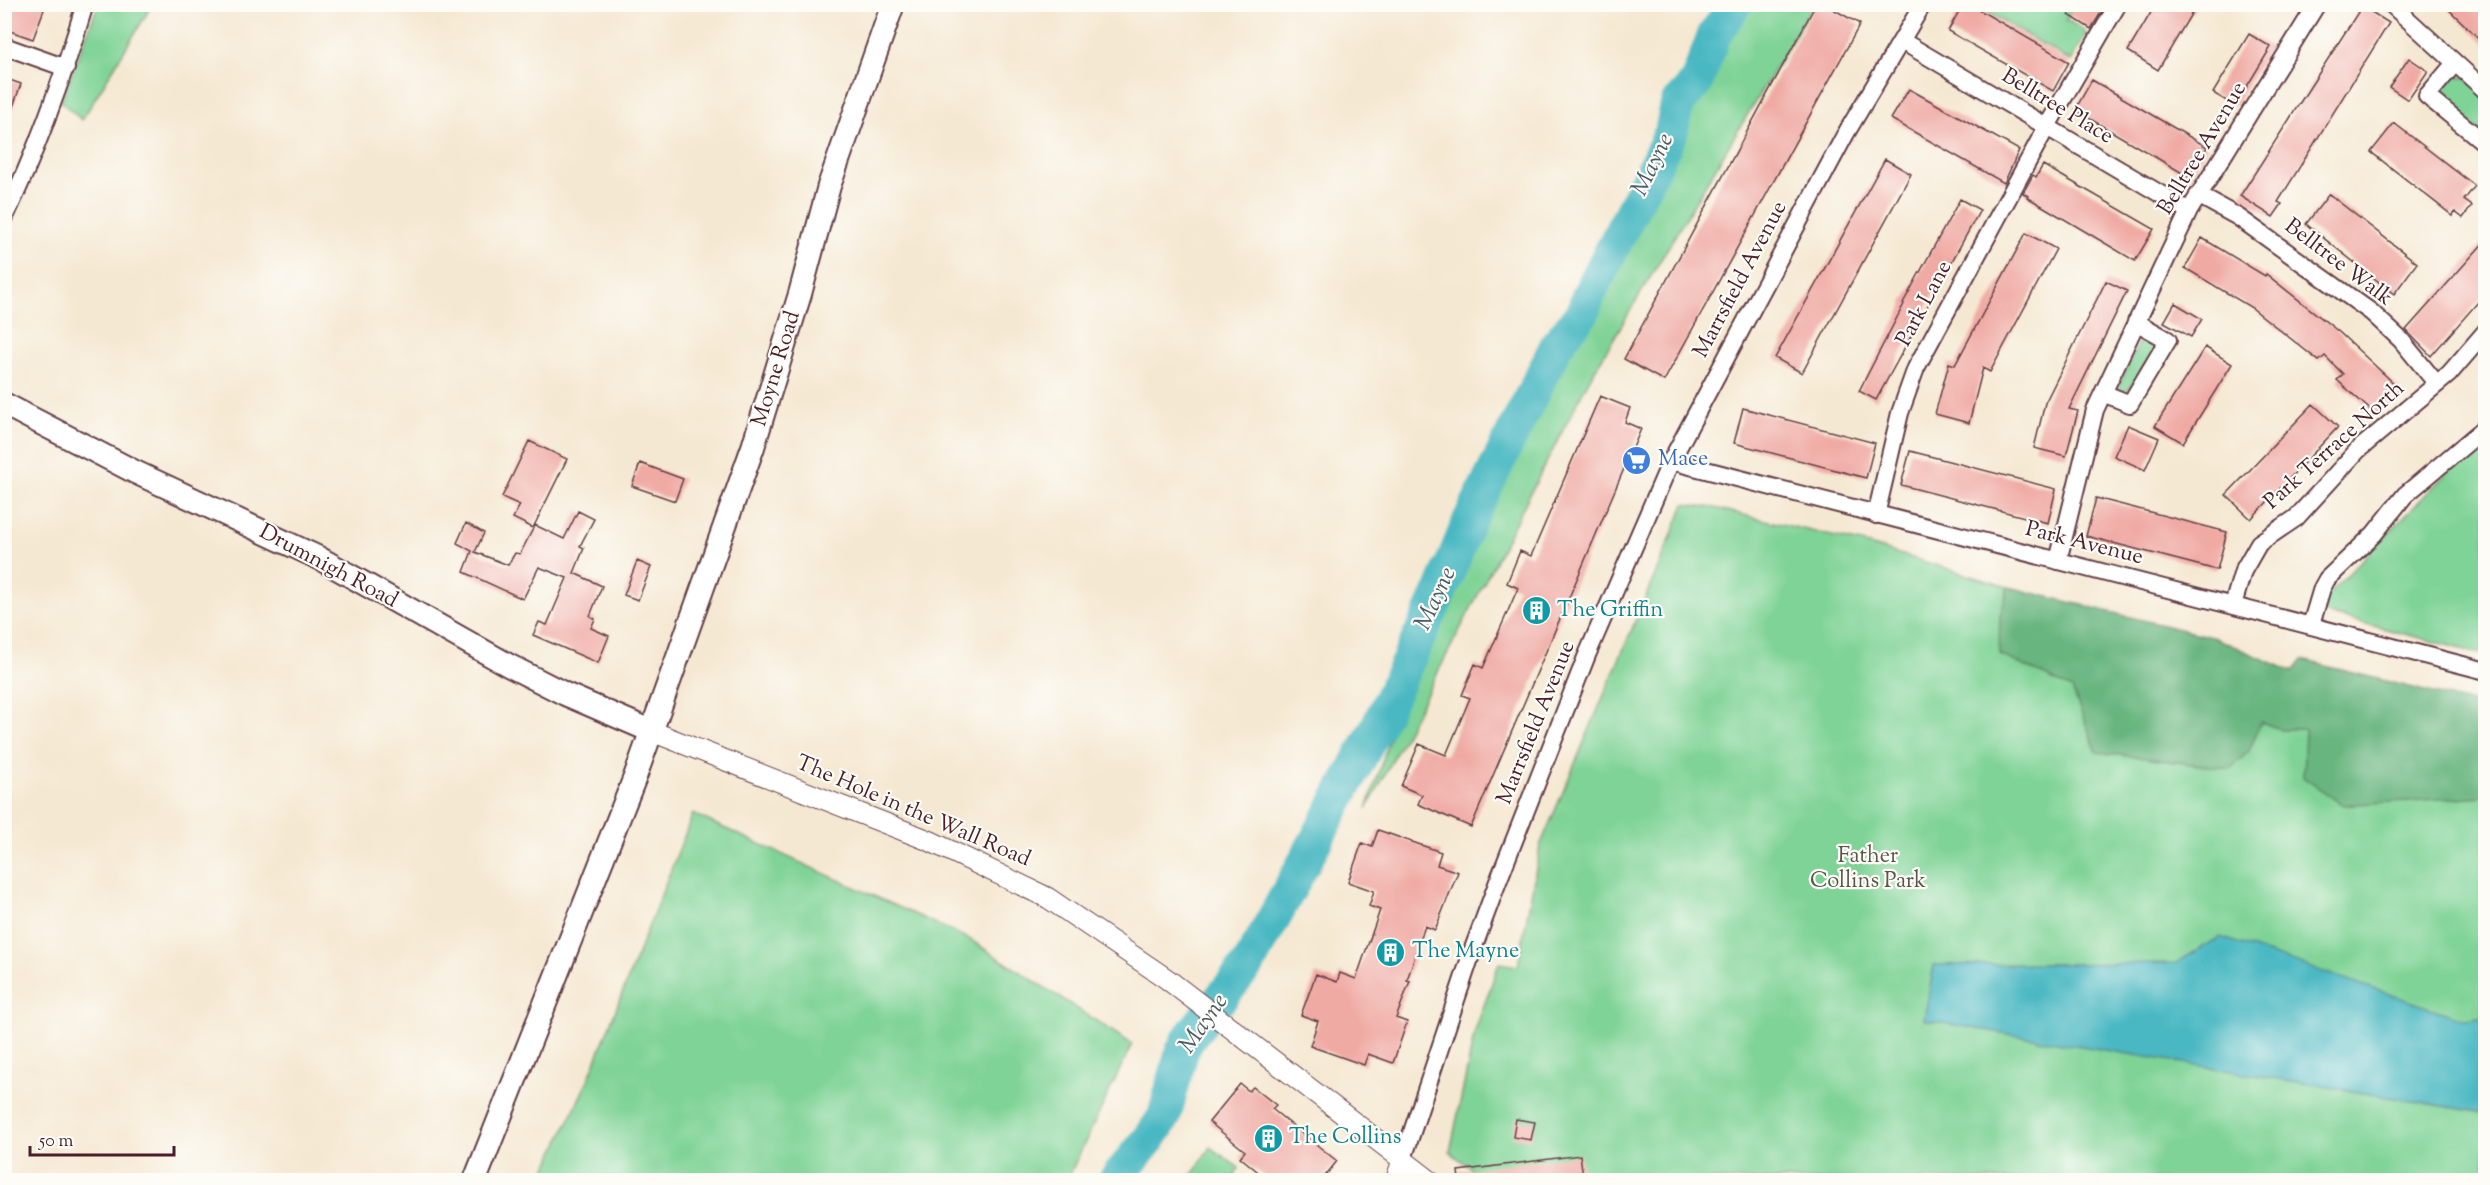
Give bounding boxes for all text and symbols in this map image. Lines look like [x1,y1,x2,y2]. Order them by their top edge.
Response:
street label: Belltree Place [1995,61,2119,153]
street label: Belltree Avenue [2151,76,2255,222]
water label: Mayne [1623,128,1683,202]
street label: Marrsfield Avenue [1686,196,1796,364]
street label: Belltree Walk [2277,212,2399,314]
street label: Park Lane [1889,255,1961,353]
street label: Moyne Road [744,307,810,431]
street label: Park Terrace North [2258,374,2413,518]
supermarket icon: Mace [1621,444,1653,476]
place label: Mace [1658,444,1708,476]
street label: Park Avenue [2022,514,2146,574]
street label: Drumnigh Road [253,517,403,617]
water label: Mayne [1407,562,1465,636]
building icon: The Griffin [1520,595,1552,627]
place label: The Griffin [1557,595,1663,627]
street label: Marrsfield Avenue [1490,636,1584,810]
street label: The Hole in the Wall Road [791,748,1035,876]
park label: Father Collins Park [1810,841,1926,898]
building icon: The Mayne [1375,936,1407,968]
place label: The Mayne [1412,936,1519,968]
water label: Mayne [1171,987,1237,1061]
scale bar [30,1119,174,1157]
building icon: The Collins [1252,1122,1284,1154]
place label: The Collins [1289,1122,1401,1154]
text: 50 m [38,1129,74,1155]

